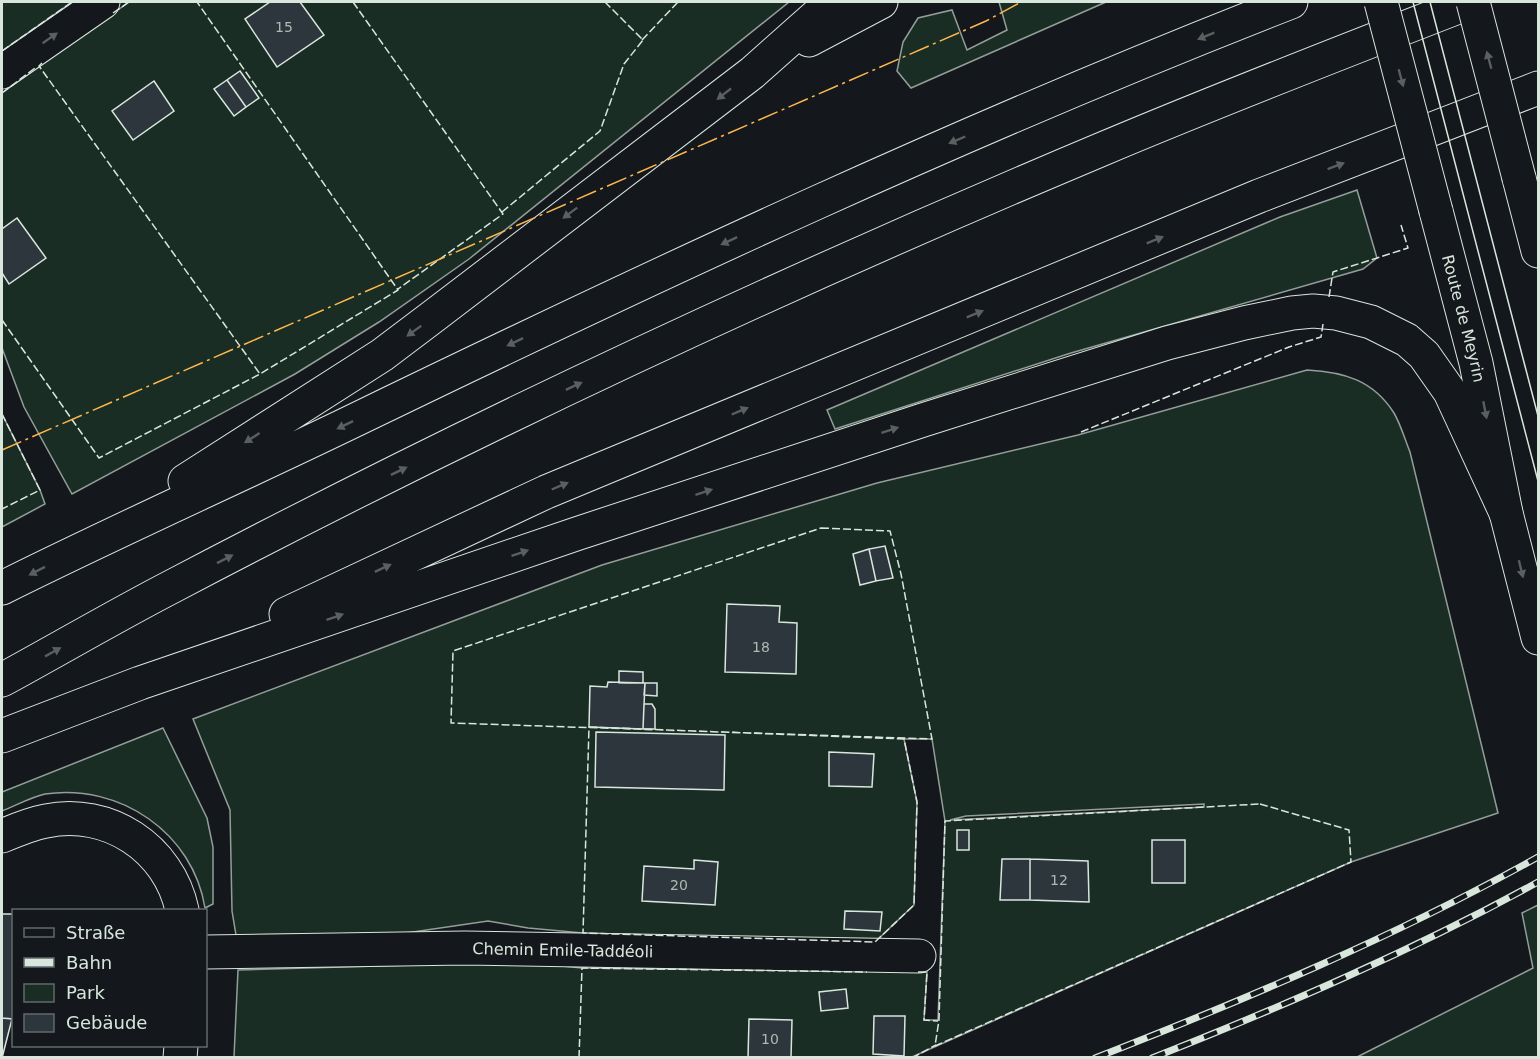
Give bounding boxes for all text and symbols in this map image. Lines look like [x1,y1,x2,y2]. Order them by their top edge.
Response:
house number: 15 [275,19,293,35]
one-way arrow [1197,31,1215,41]
one-way arrow [41,32,57,44]
one-way arrow [1483,51,1493,69]
one-way arrow [1397,69,1407,88]
one-way arrow [717,88,732,100]
one-way arrow [948,136,966,145]
one-way arrow [1327,161,1345,171]
one-way arrow [562,207,577,219]
one-way arrow [1146,235,1164,244]
one-way arrow [721,237,738,246]
street label: Route de Meyrin [1438,253,1489,384]
one-way arrow [966,309,984,318]
one-way arrow [407,324,422,336]
one-way arrow [506,337,523,346]
one-way arrow [565,382,582,391]
one-way arrow [1481,401,1490,420]
one-way arrow [731,406,749,415]
one-way arrow [337,420,354,429]
one-way arrow [881,425,899,435]
one-way arrow [244,433,260,444]
one-way arrow [390,467,407,476]
one-way arrow [551,481,569,490]
one-way arrow [695,486,713,496]
one-way arrow [511,548,529,558]
one-way arrow [216,555,233,564]
one-way arrow [1516,560,1526,578]
one-way arrow [375,564,392,573]
one-way arrow [28,566,45,575]
one-way arrow [326,611,344,621]
house number: 18 [752,639,770,655]
one-way arrow [45,647,62,657]
house number: 12 [1050,872,1068,888]
house number: 20 [670,877,688,893]
legend [12,909,207,1047]
text: Straße [66,922,125,943]
street label: Chemin Emile-Taddéoli [472,939,654,961]
text: Bahn [66,952,112,973]
text: Park [66,982,105,1003]
text: Gebäude [66,1012,147,1033]
house number: 10 [761,1031,779,1047]

